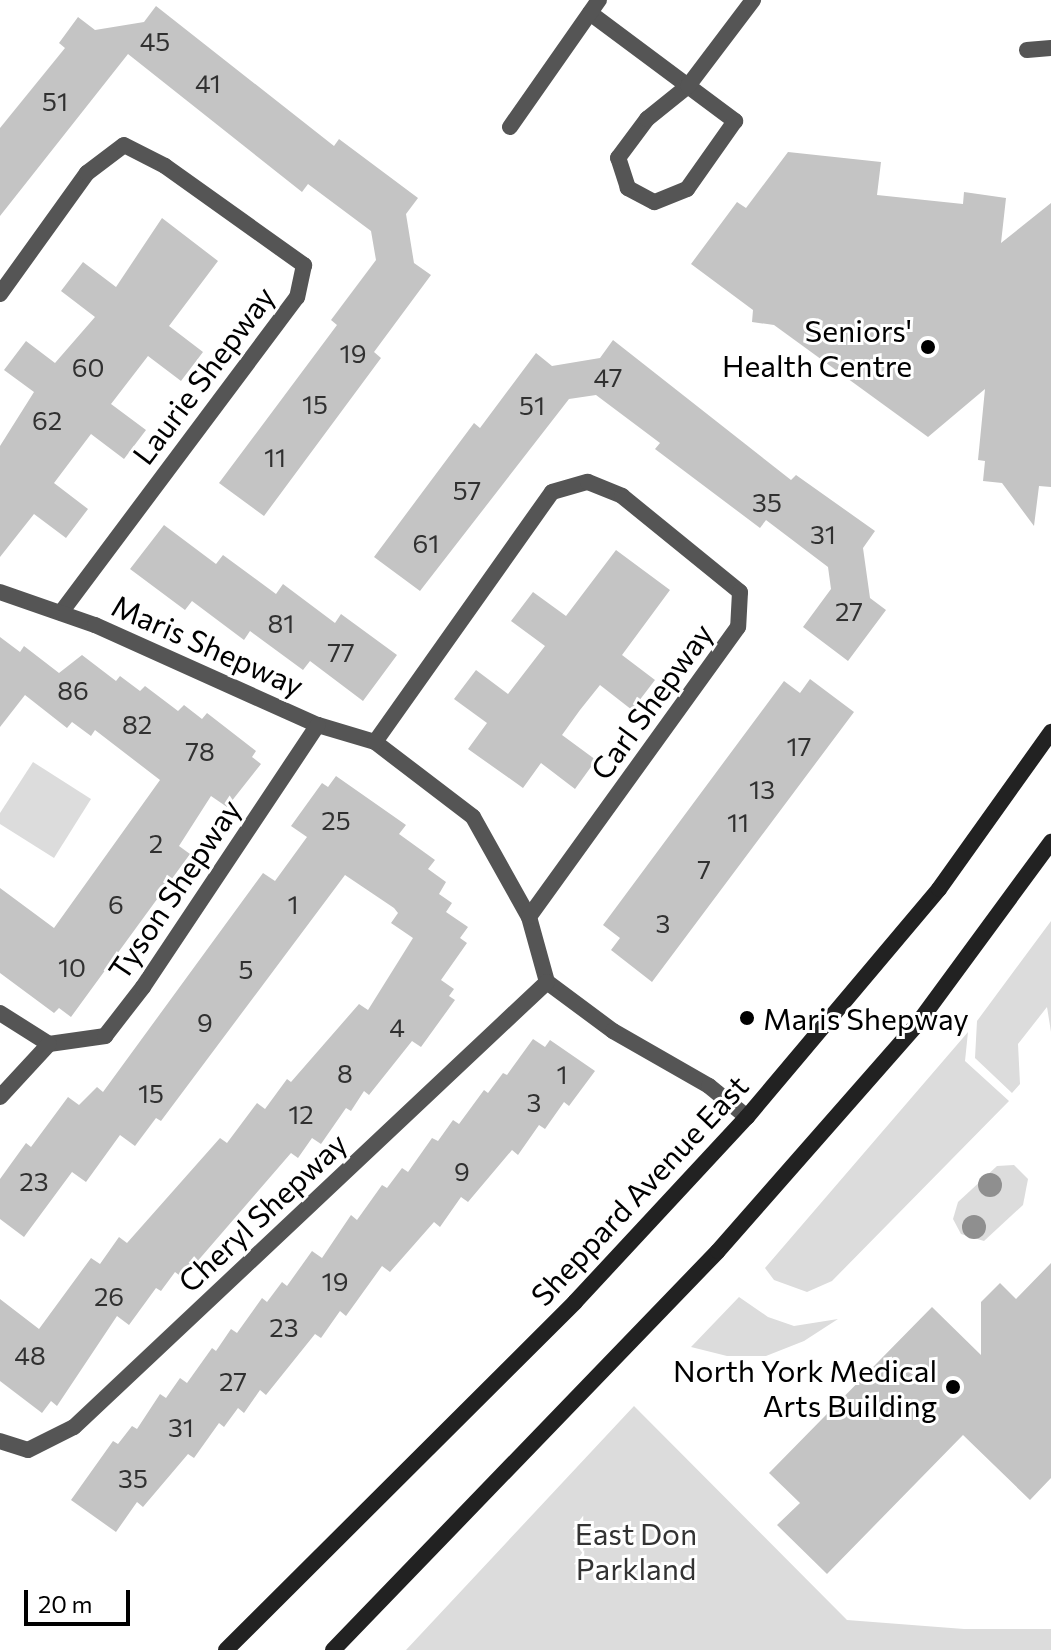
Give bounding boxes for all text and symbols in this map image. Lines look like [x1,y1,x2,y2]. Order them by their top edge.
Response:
house number: 45 [140,25,170,57]
house number: 41 [195,67,221,99]
house number: 51 [42,85,68,117]
street label: Laurie Shepway [124,279,282,471]
place label: Seniors' Health Centre [722,312,912,382]
house number: 19 [340,337,366,369]
marker: Seniors' Health Centre [919,338,937,356]
house number: 60 [72,351,104,383]
house number: 47 [594,361,622,393]
house number: 15 [302,388,328,420]
house number: 51 [519,389,545,421]
house number: 62 [32,404,62,436]
house number: 11 [264,441,286,473]
house number: 57 [453,474,481,506]
house number: 35 [752,486,782,518]
house number: 31 [810,518,836,550]
house number: 61 [413,527,439,559]
street label: Maris Shepway [107,587,309,703]
house number: 27 [835,595,863,627]
house number: 81 [268,607,294,639]
street label: Carl Shepway [582,616,720,786]
house number: 77 [327,636,355,668]
house number: 86 [57,674,89,706]
house number: 82 [122,708,152,740]
house number: 17 [787,730,811,762]
house number: 78 [185,735,215,767]
house number: 13 [749,773,775,805]
street label: Tyson Shepway [100,792,248,986]
house number: 25 [321,804,351,836]
house number: 11 [727,806,749,838]
house number: 2 [149,827,163,859]
house number: 7 [697,853,711,885]
house number: 6 [108,888,124,920]
house number: 1 [287,888,299,920]
house number: 3 [656,907,670,939]
house number: 10 [58,951,86,983]
house number: 5 [239,953,253,985]
place label: Maris Shepway [763,1000,969,1036]
house number: 9 [197,1006,213,1038]
marker: Maris Shepway [738,1009,756,1027]
house number: 4 [389,1011,405,1043]
house number: 8 [337,1057,353,1089]
house number: 1 [556,1058,568,1090]
street label: Sheppard Avenue East [523,1067,755,1313]
house number: 15 [138,1077,164,1109]
house number: 3 [527,1086,541,1118]
house number: 12 [288,1098,314,1130]
street label: Cheryl Shepway [170,1125,354,1299]
house number: 9 [454,1155,470,1187]
house number: 23 [19,1165,49,1197]
house number: 19 [322,1265,348,1297]
house number: 26 [94,1280,124,1312]
house number: 23 [269,1311,299,1343]
house number: 48 [14,1339,46,1371]
place label: North York Medical Arts Building [673,1352,937,1422]
house number: 27 [219,1365,247,1397]
marker: North York Medical Arts Building [944,1378,962,1396]
house number: 31 [168,1411,194,1443]
house number: 35 [118,1462,148,1494]
park label: East Don Parkland [575,1515,697,1586]
scale bar [28,1574,134,1624]
text: 20 m [38,1589,92,1618]

